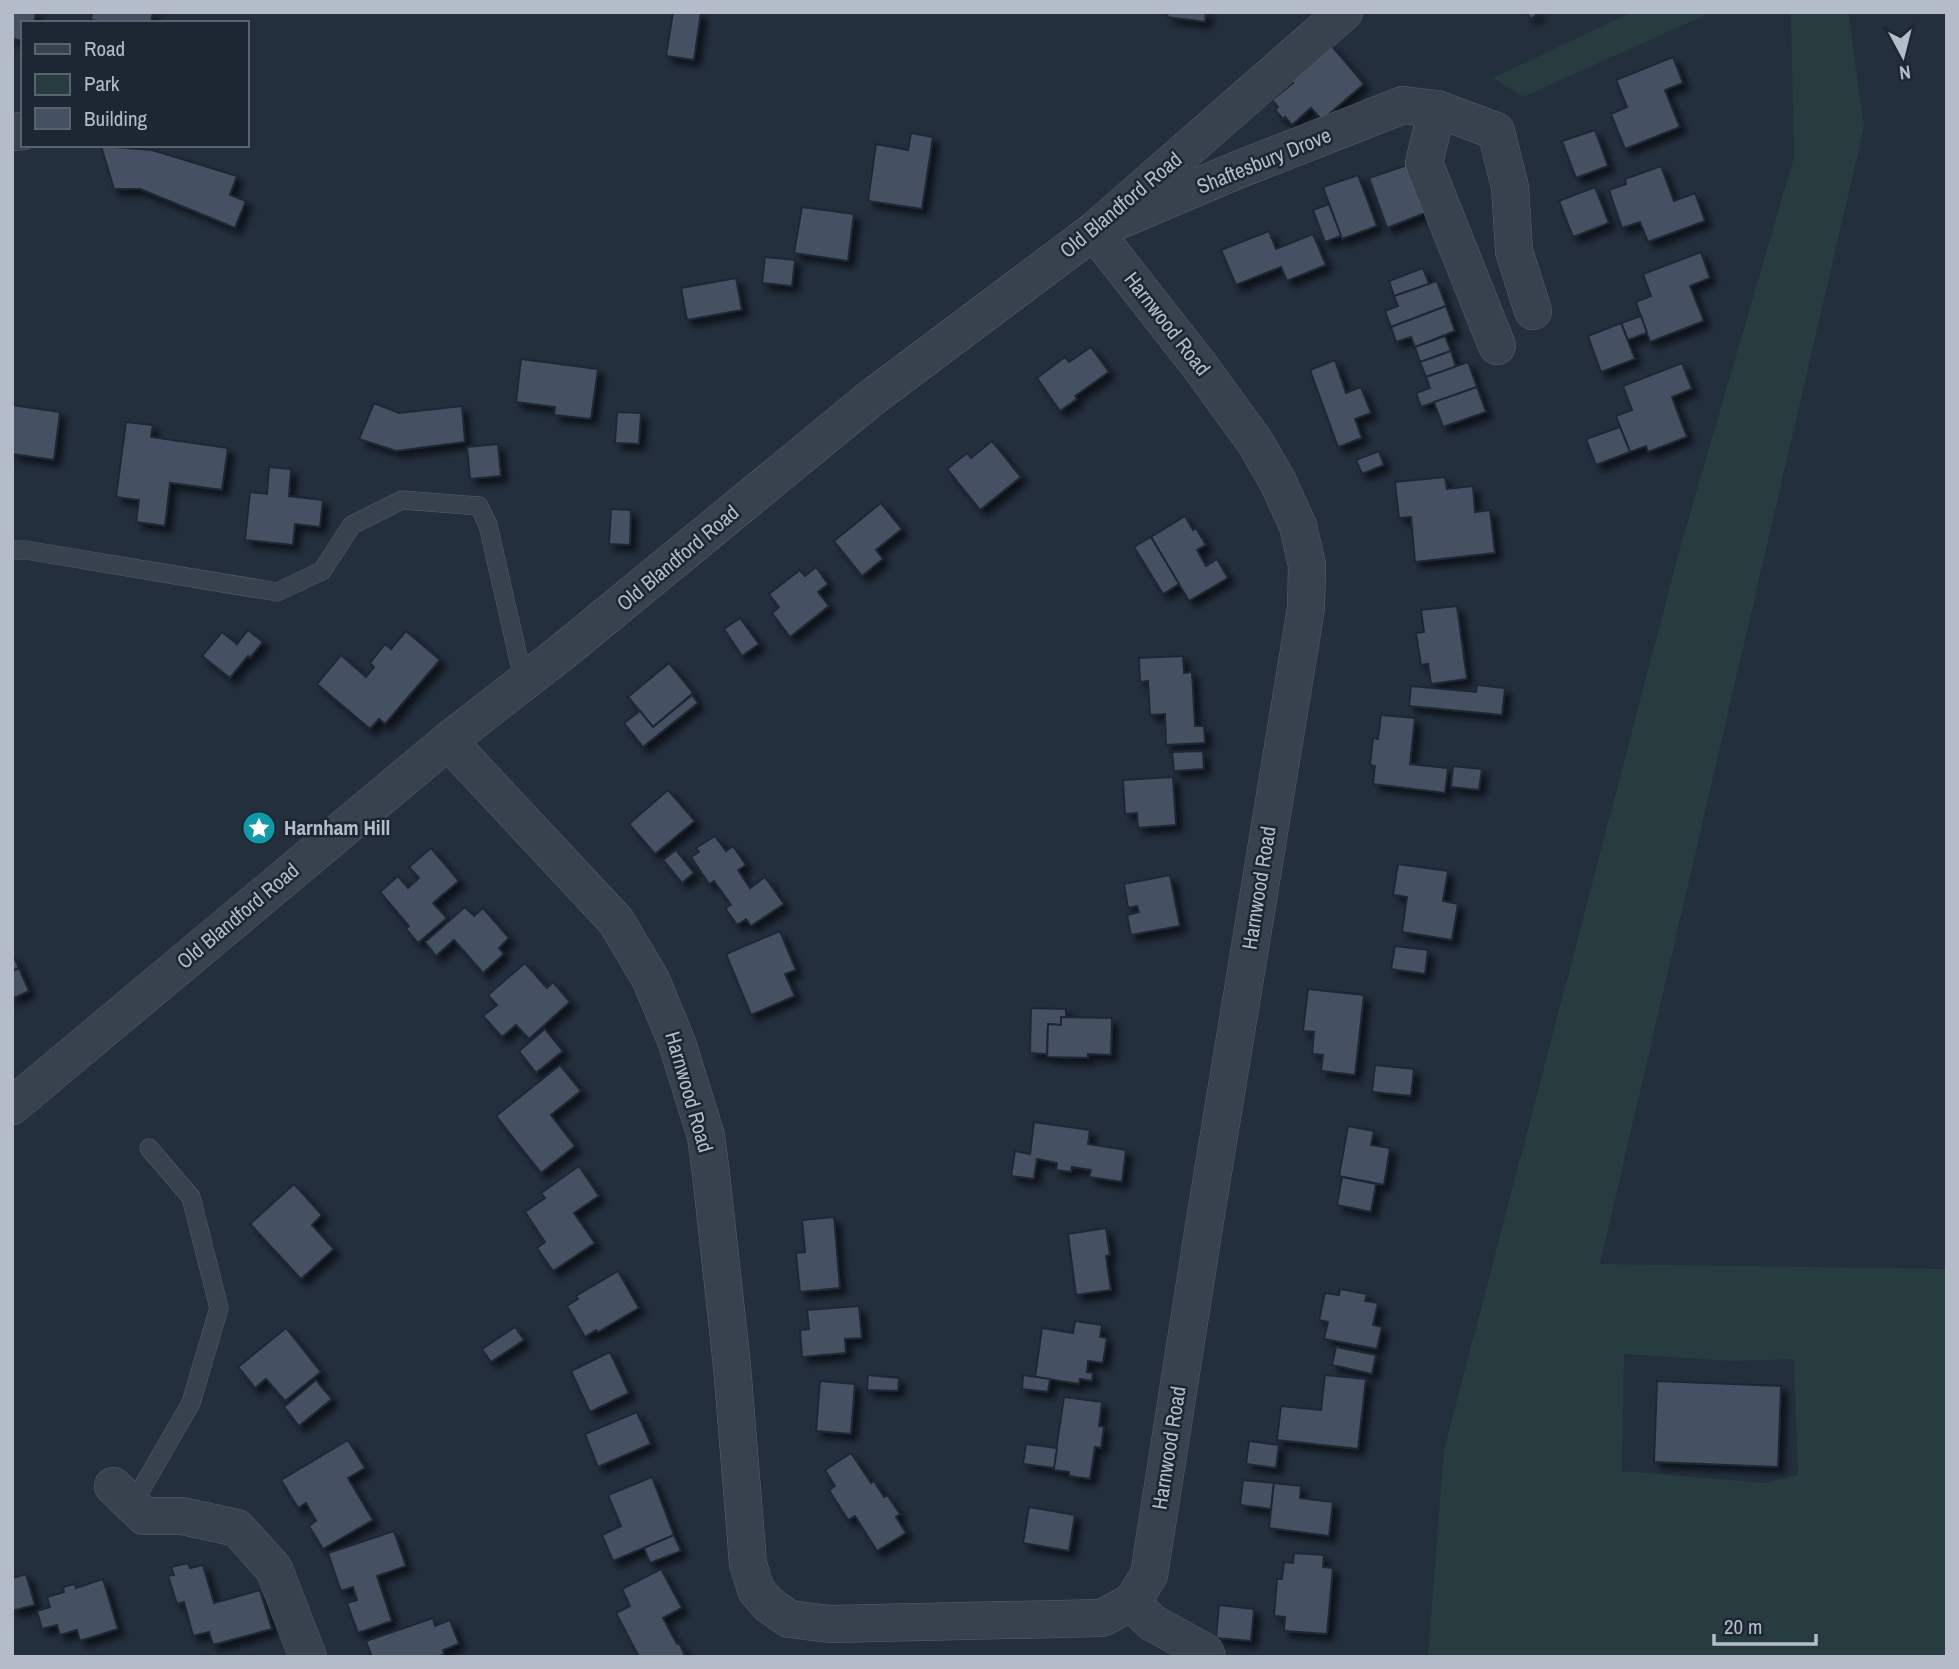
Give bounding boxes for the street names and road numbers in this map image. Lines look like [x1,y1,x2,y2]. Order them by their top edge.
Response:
street label: Shaftesbury Drove [1192,120,1335,201]
street label: Old Blandford Road [1053,145,1188,264]
street label: Harnwood Road [1118,266,1217,382]
street label: Old Blandford Road [610,498,745,617]
street label: Harnwood Road [1234,824,1283,952]
street label: Old Blandford Road [170,856,305,975]
street label: Harnwood Road [658,1028,721,1156]
street label: Harnwood Road [1144,1384,1193,1512]

